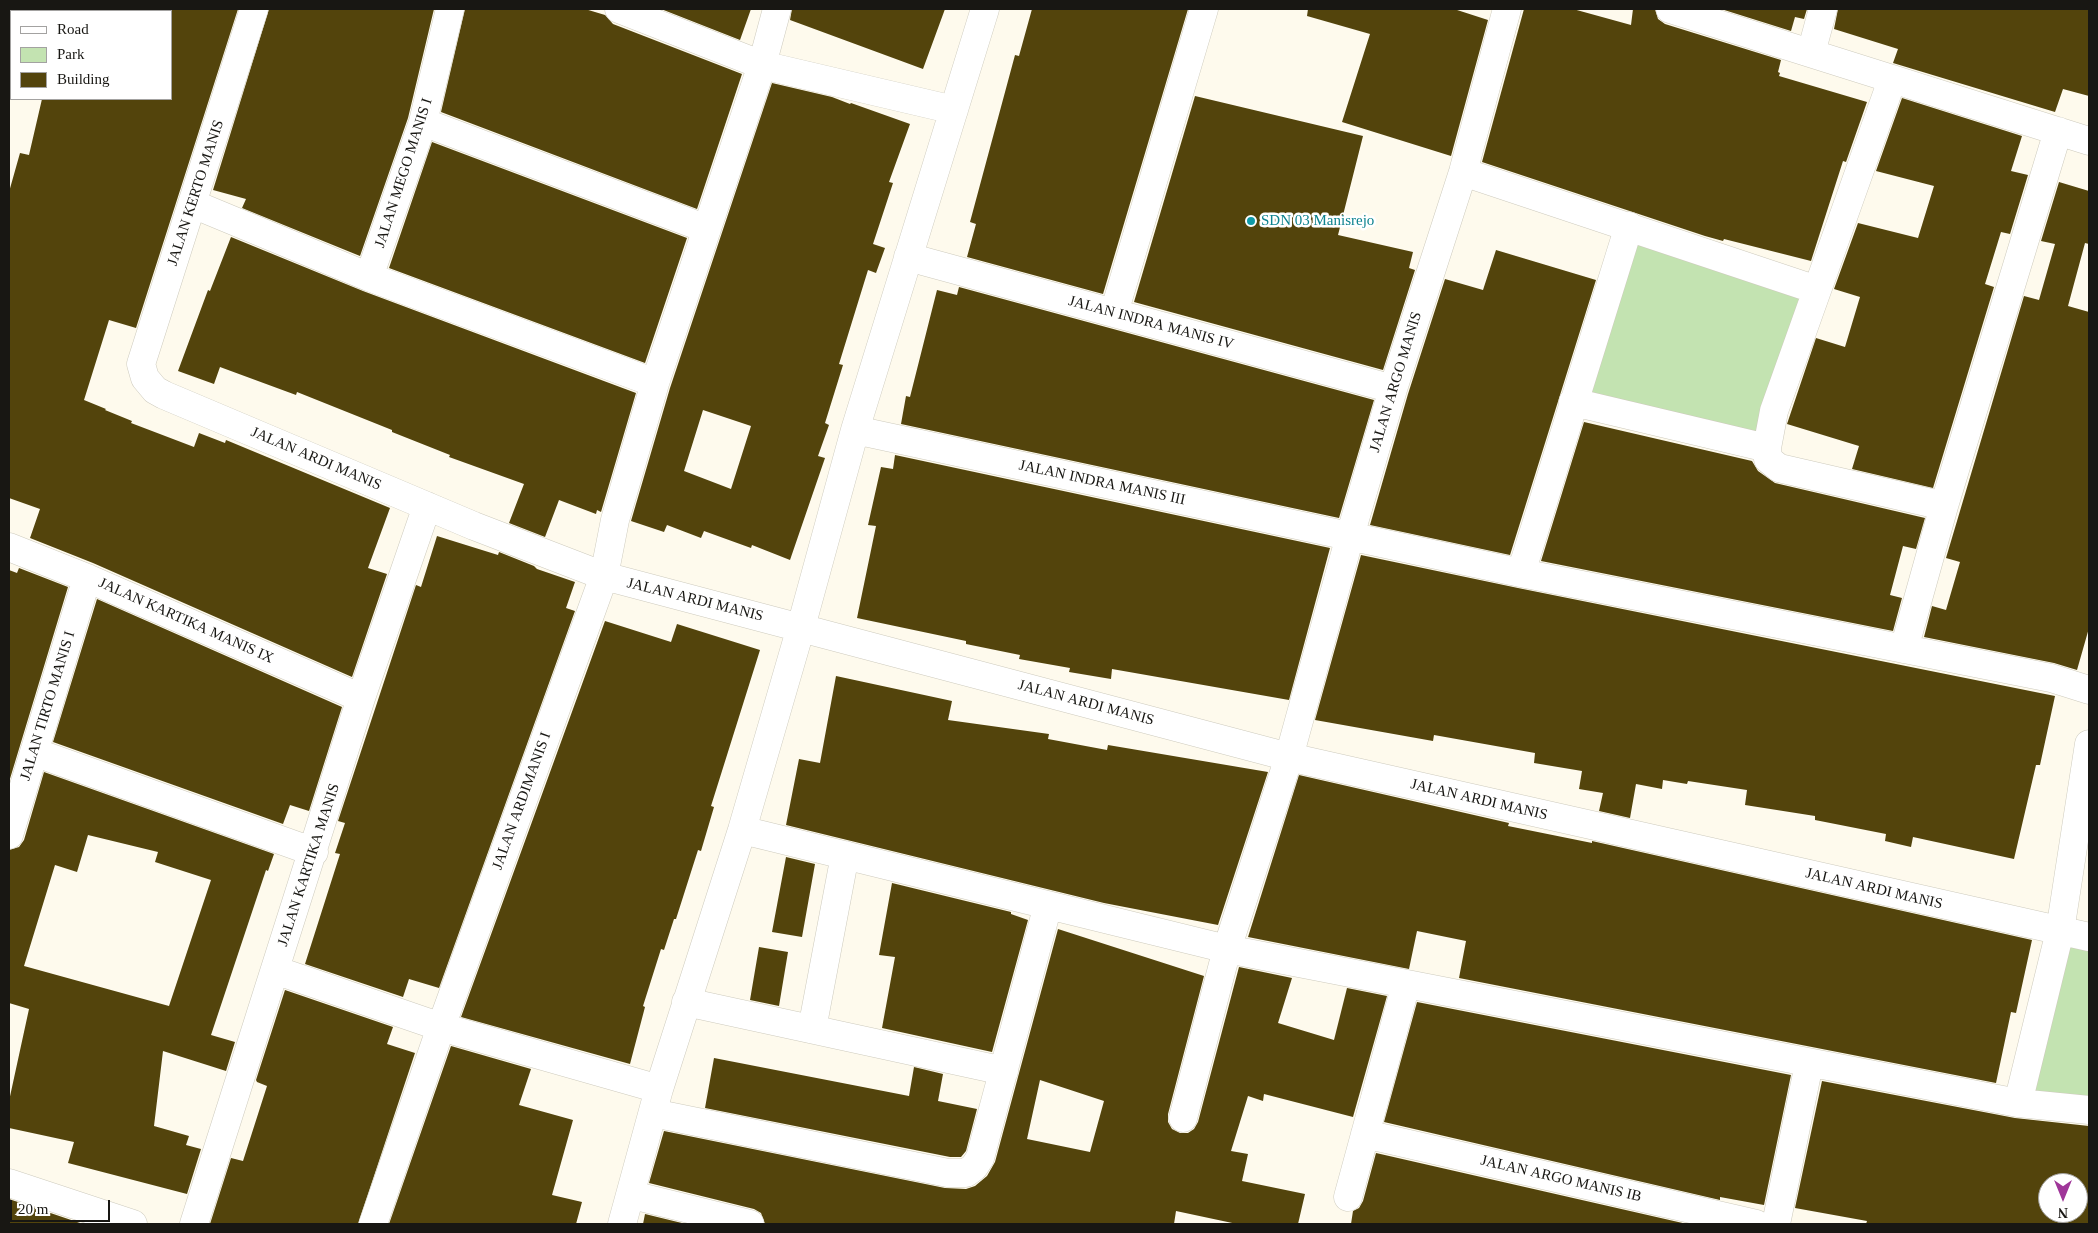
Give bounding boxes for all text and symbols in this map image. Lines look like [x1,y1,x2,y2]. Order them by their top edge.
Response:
legend [10,10,172,100]
text: Road [57,21,89,37]
text: Park [57,46,85,62]
text: Building [57,71,110,87]
street label: JALAN MEGO MANIS I [371,96,437,250]
street label: JALAN KERTO MANIS [164,118,228,268]
place label: SDN 03 Manisrejo [1261,212,1374,230]
marker: SDN 03 Manisrejo [1245,215,1257,227]
street label: JALAN INDRA MANIS IV [1066,292,1236,354]
street label: JALAN ARGO MANIS [1366,310,1426,454]
street label: JALAN ARDI MANIS [248,423,384,495]
street label: JALAN INDRA MANIS III [1017,457,1187,509]
street label: JALAN KARTIKA MANIS IX [96,574,276,668]
street label: JALAN ARDI MANIS [625,574,765,626]
street label: JALAN TIRTO MANIS I [17,629,79,783]
street label: JALAN ARDI MANIS [1016,676,1156,730]
street label: JALAN ARDIMANIS I [489,730,555,872]
street label: JALAN ARDI MANIS [1409,775,1549,825]
street label: JALAN KARTIKA MANIS [274,781,344,949]
street label: JALAN ARDI MANIS [1804,864,1944,914]
street label: JALAN ARGO MANIS IB [1479,1152,1643,1206]
north arrow [2038,1173,2088,1223]
scale bar [12,1190,112,1222]
text: 20 m [18,1201,48,1217]
text: N [2058,1205,2068,1220]

